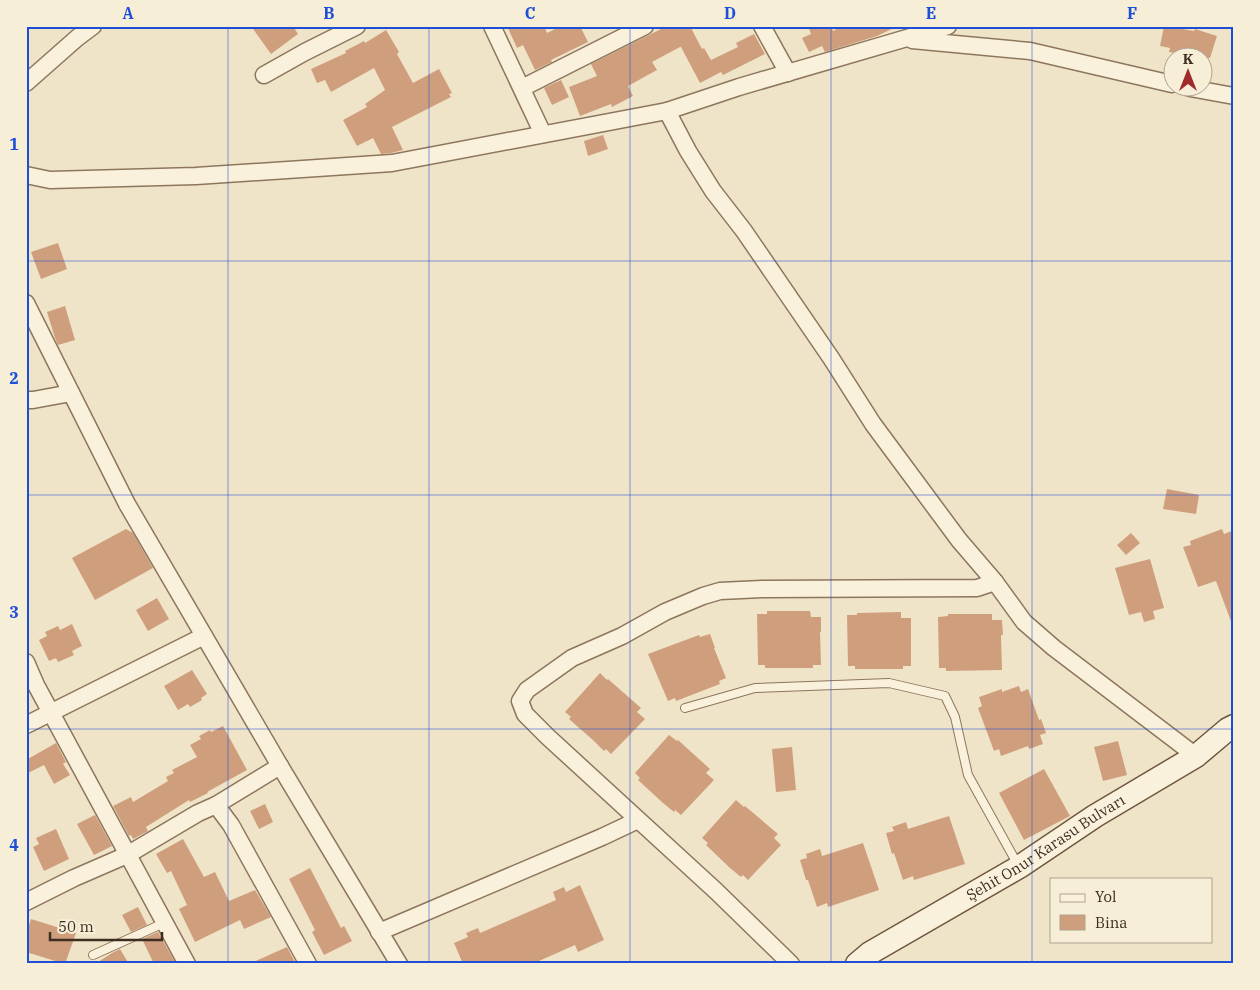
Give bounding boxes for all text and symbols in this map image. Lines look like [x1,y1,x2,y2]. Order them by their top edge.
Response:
text: A [122,3,134,23]
text: B [323,3,335,23]
text: C [525,3,535,23]
text: D [724,3,736,23]
text: E [926,3,936,23]
text: F [1127,3,1137,23]
north arrow [1162,48,1212,98]
text: K [1183,50,1194,68]
text: 1 [9,134,19,154]
text: 2 [9,368,19,388]
text: 3 [9,602,19,622]
street label: Şehit Onur Karasu Bulvarı [963,790,1129,904]
text: 4 [9,835,19,855]
legend [1050,878,1212,942]
text: Yol [1095,887,1116,906]
scale bar [50,910,162,942]
text: Bina [1095,913,1128,932]
text: 50 m [58,917,94,936]

